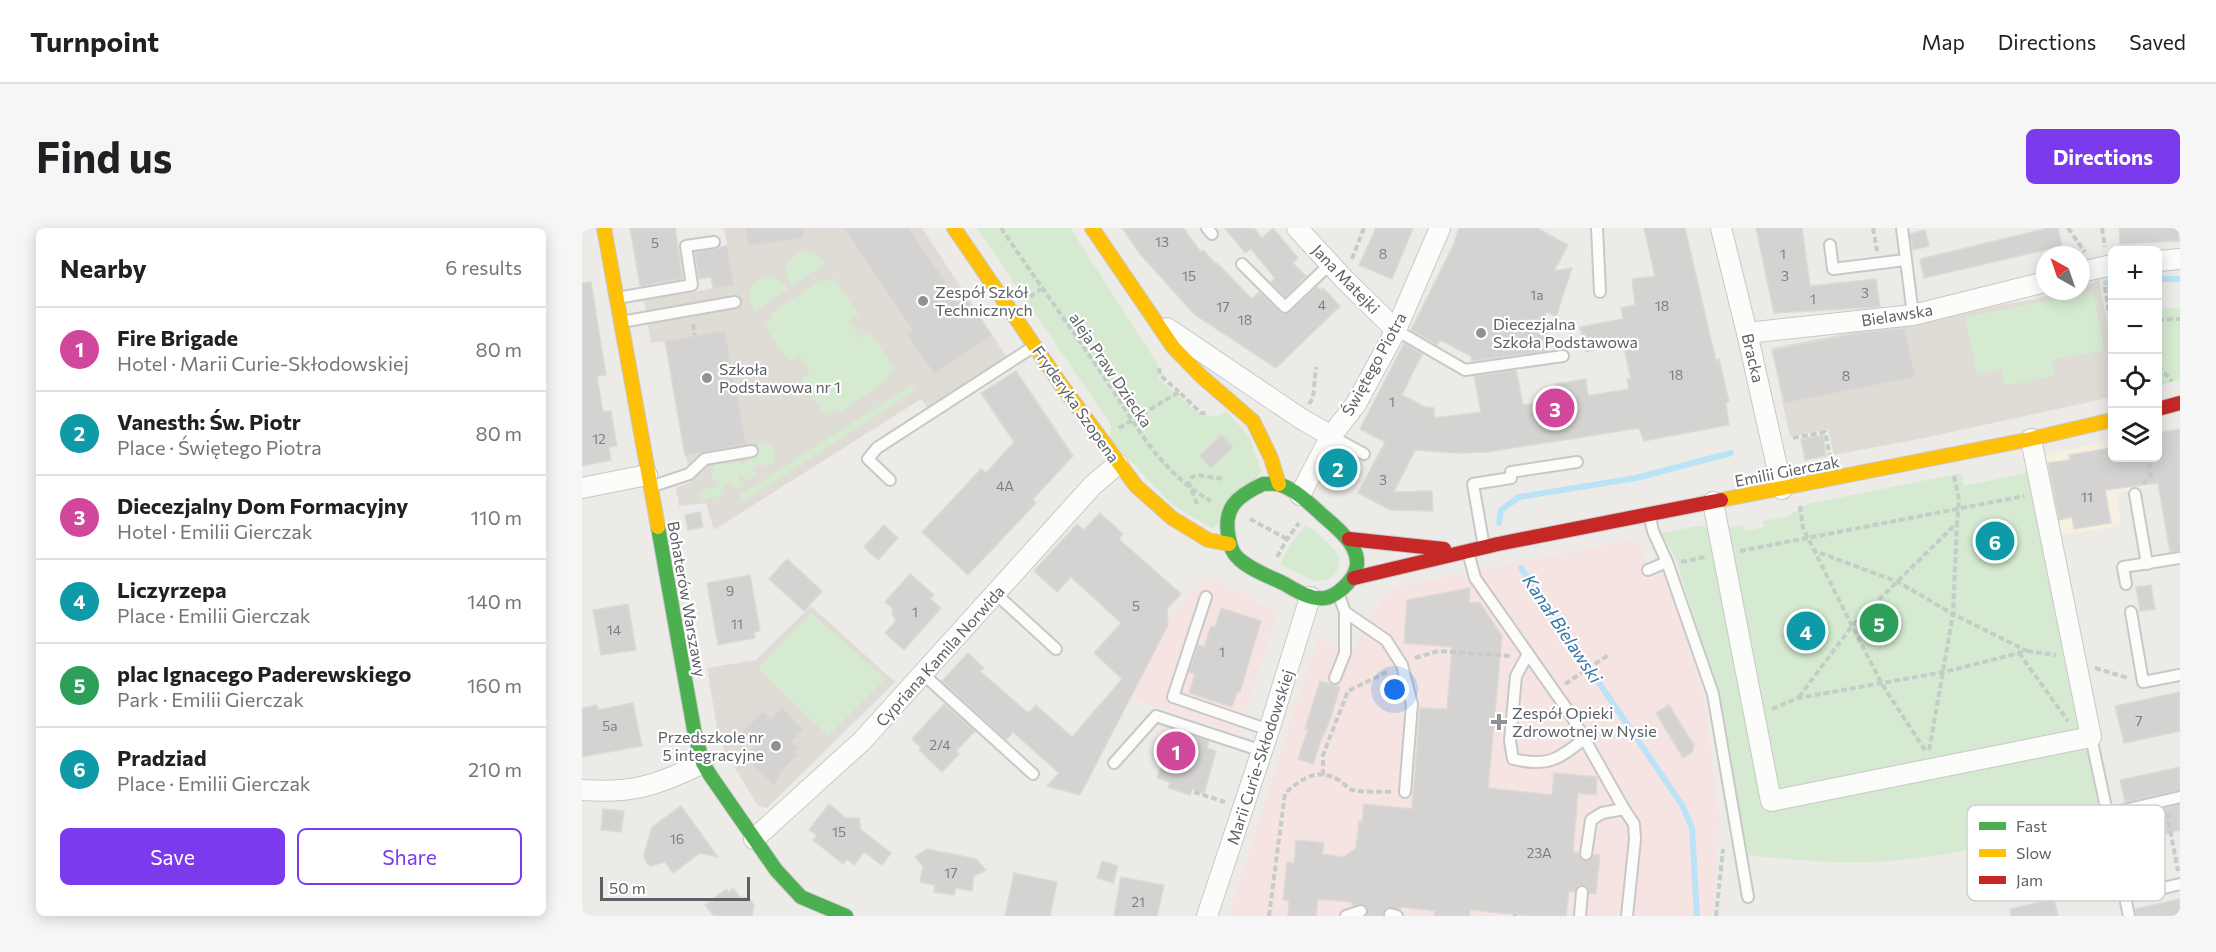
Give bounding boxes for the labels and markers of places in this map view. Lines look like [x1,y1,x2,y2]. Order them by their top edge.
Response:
place label: Zespół Szkół Technicznych [935,282,1033,319]
marker: Zespół Szkół Technicznych [916,294,930,308]
place label: Diecezjalna Szkoła Podstawowa [1493,314,1638,351]
marker: Diecezjalna Szkoła Podstawowa [1474,326,1488,340]
place label: Szkoła Podstawowa nr 1 [719,359,841,396]
marker: Szkoła Podstawowa nr 1 [700,371,714,385]
pin: 3 [1536,386,1574,430]
pin: 2 [1318,446,1358,490]
pin: 6 [1976,518,2014,564]
pin: 5 [1860,600,1898,646]
pin: 4 [1786,608,1826,654]
place label: Zespół Opieki Zdrowotnej w Nysie [1512,703,1657,740]
marker: Zespół Opieki Zdrowotnej w Nysie [1490,713,1508,731]
place label: Przedszkole nr 5 integracyjne [658,727,765,764]
pin: 1 [1156,728,1196,774]
marker: Przedszkole nr 5 integracyjne [769,739,783,753]

